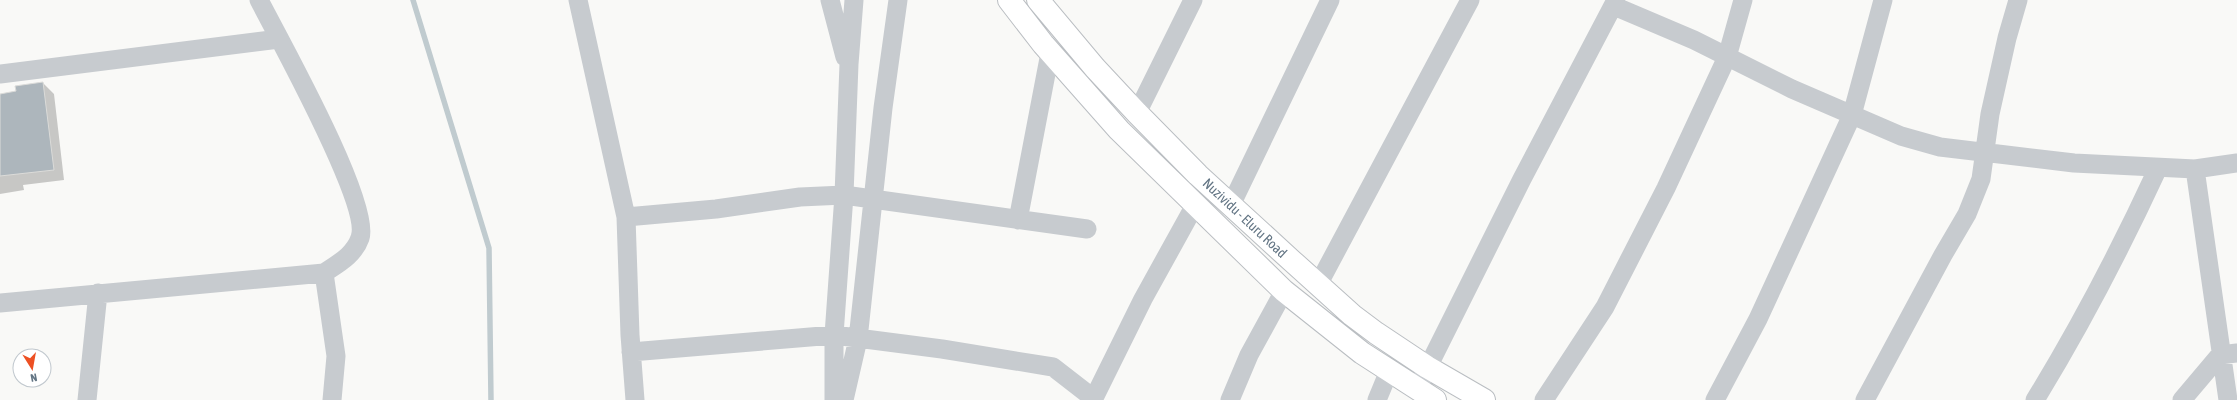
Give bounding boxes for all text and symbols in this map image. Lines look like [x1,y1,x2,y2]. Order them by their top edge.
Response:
street label: Nuzividu - Eluru Road [1200,175,1290,261]
north arrow [12,348,52,388]
text: N [30,371,38,384]

